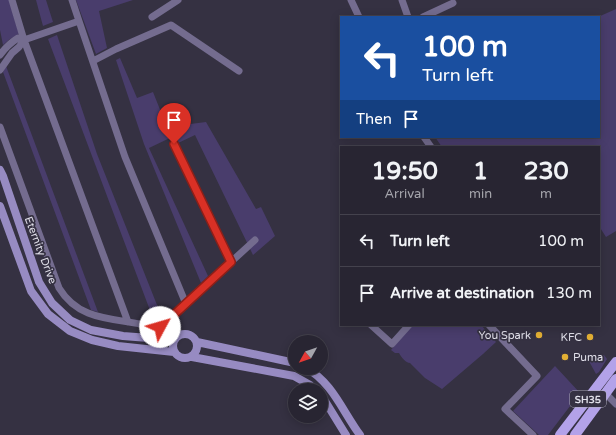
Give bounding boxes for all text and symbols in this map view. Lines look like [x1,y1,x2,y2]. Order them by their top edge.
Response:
text: 100 m [422,30,508,64]
icon: left [356,32,408,84]
text: Turn left [422,64,494,86]
pin [157,103,191,144]
icon: arrive [400,108,422,130]
icon: arrive [163,109,185,131]
text: Then [356,110,392,128]
text: 19:50 [371,157,438,186]
text: 1 [473,157,488,186]
text: 230 [523,157,569,186]
text: Arrival [384,186,425,202]
text: min [469,186,492,202]
text: m [540,186,552,202]
street label: Eternity Drive [22,215,59,286]
icon: left [356,230,378,252]
text: Turn left [390,232,450,250]
text: 100 m [538,232,584,250]
icon: arrive [356,282,378,304]
text: Arrive at destination [390,284,534,302]
text: 130 m [546,284,592,302]
position arrow [139,306,181,348]
place label: You Spark [479,329,531,342]
marker: You Spark [534,330,544,340]
place label: KFC [561,331,582,344]
marker: KFC [585,332,595,342]
north arrow [288,335,328,375]
map controls [288,335,328,423]
place label: Puma [573,351,603,364]
marker: Puma [560,352,570,362]
button: layers [288,383,328,423]
road number: SH35 [570,391,606,407]

